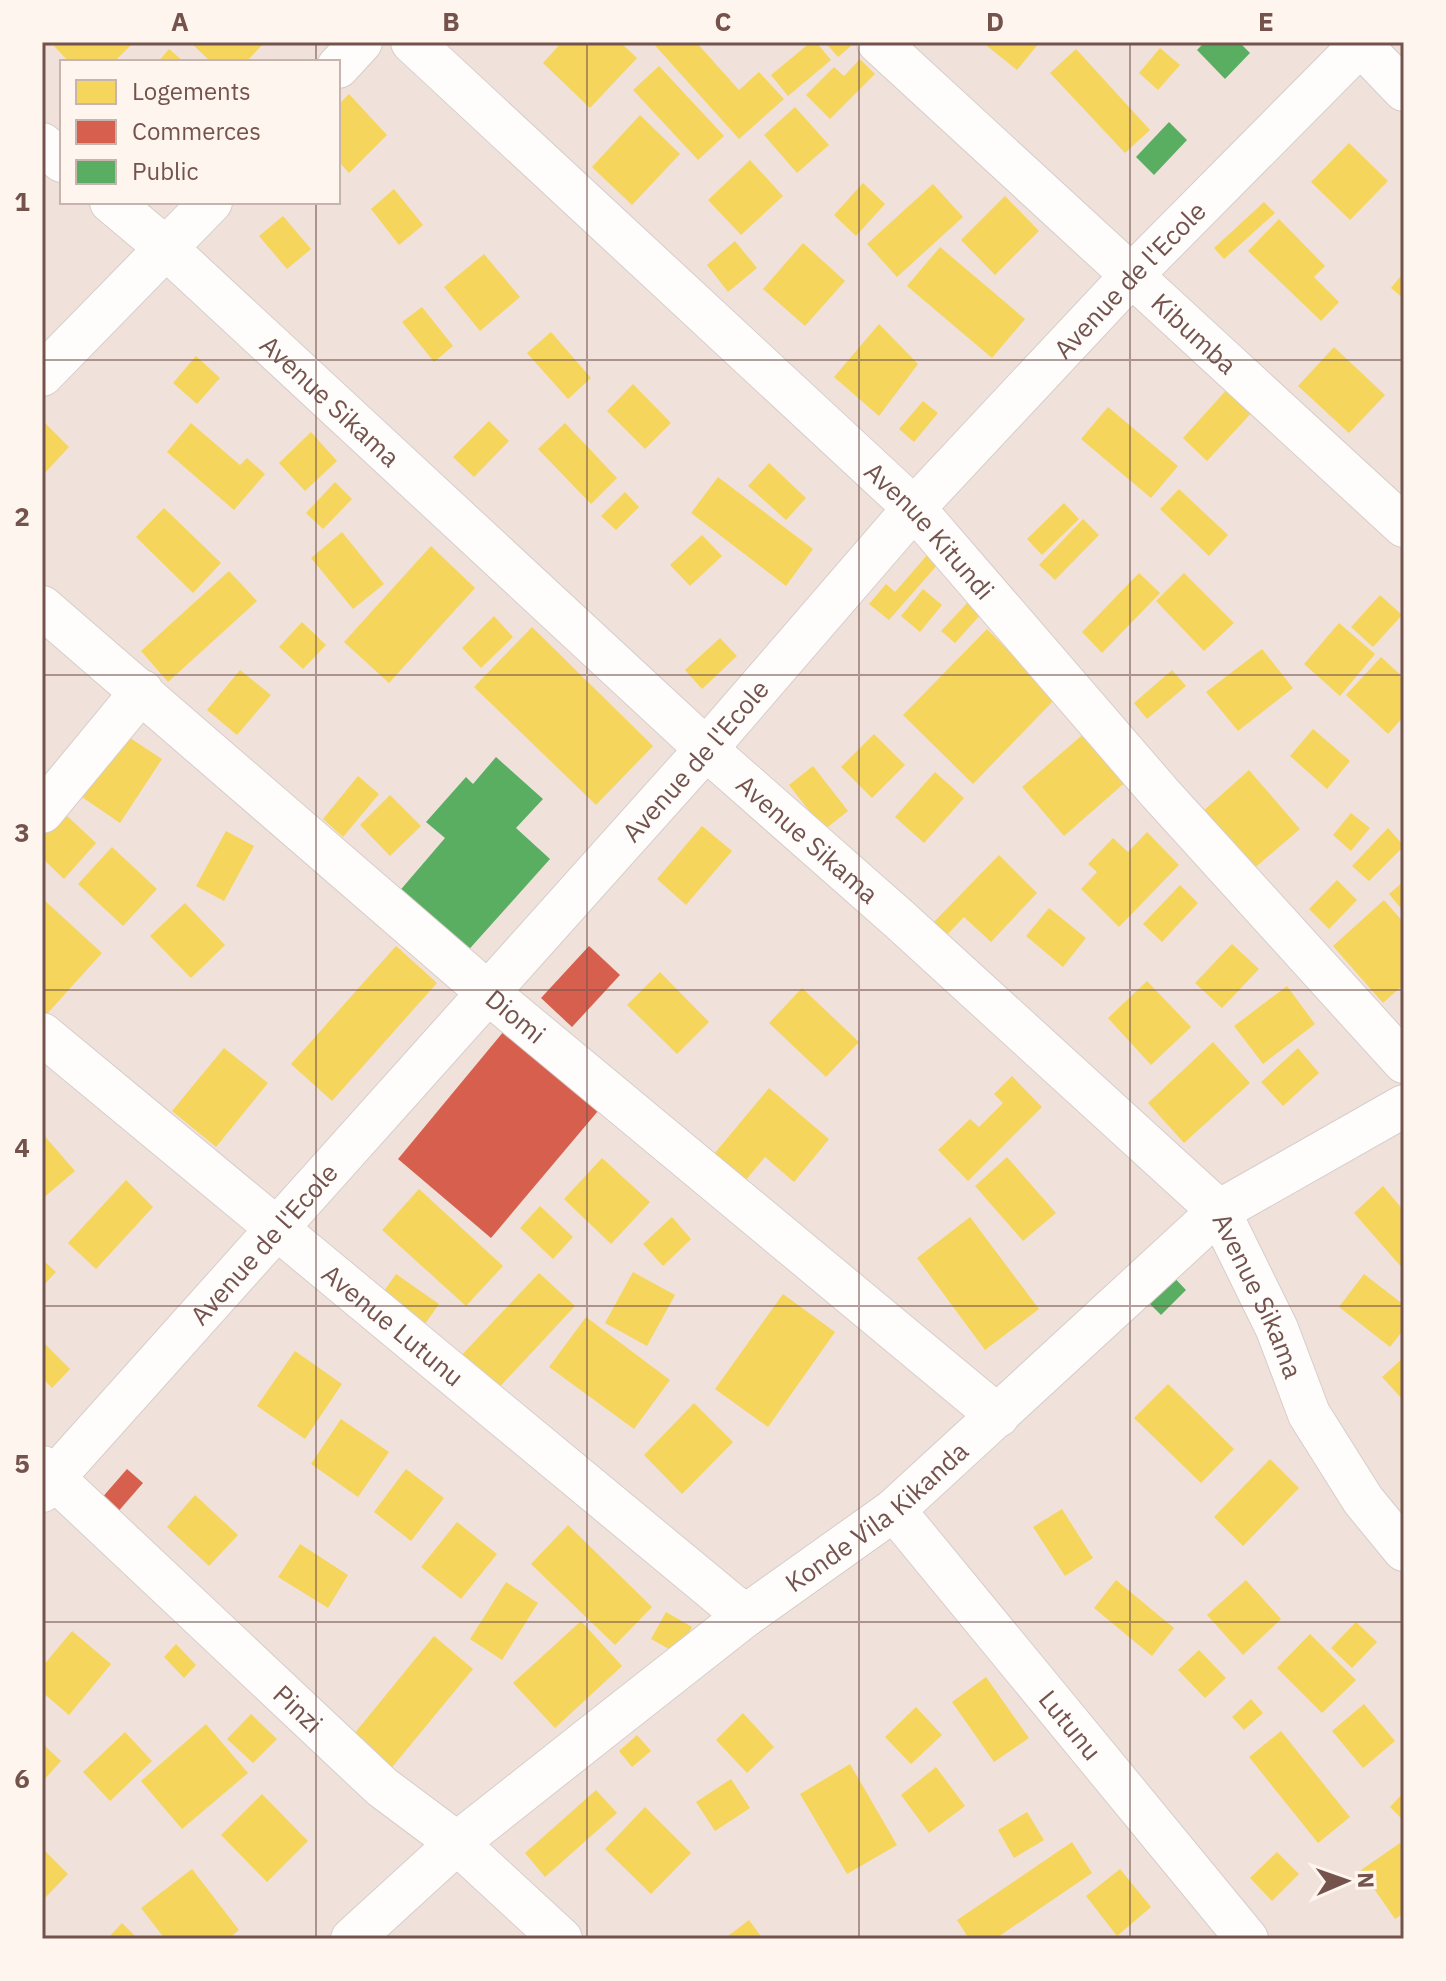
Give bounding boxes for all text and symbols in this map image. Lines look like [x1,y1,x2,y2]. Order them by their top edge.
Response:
text: A [171,4,189,38]
text: B [442,4,460,38]
text: C [715,4,732,38]
text: D [986,4,1004,38]
text: E [1258,4,1274,38]
legend [60,60,340,204]
text: Logements [132,75,251,107]
text: Commerces [132,115,261,147]
text: Public [132,155,199,187]
text: 1 [14,184,30,218]
street label: Avenue de l'Ecole [1046,194,1213,365]
street label: Kibumba [1144,285,1244,381]
street label: Avenue Sikama [253,327,408,474]
street label: Avenue Kitundi [858,454,1002,606]
text: 2 [14,499,30,533]
street label: Avenue de l'Ecole [614,672,776,849]
street label: Avenue Sikama [730,767,886,911]
text: 3 [14,815,30,849]
street label: Diomi [479,981,553,1051]
text: 4 [14,1130,30,1164]
street label: Avenue de l'Ecole [182,1156,345,1332]
street label: Avenue Sikama [1205,1207,1311,1383]
street label: Avenue Lutunu [315,1256,471,1393]
street label: Konde Vila Kikanda [778,1434,975,1599]
text: 5 [14,1446,30,1480]
street label: Pinzi [266,1677,330,1740]
street label: Lutunu [1032,1683,1110,1767]
text: 6 [14,1761,30,1795]
north arrow [1306,1841,1386,1921]
text: N [1352,1872,1381,1889]

